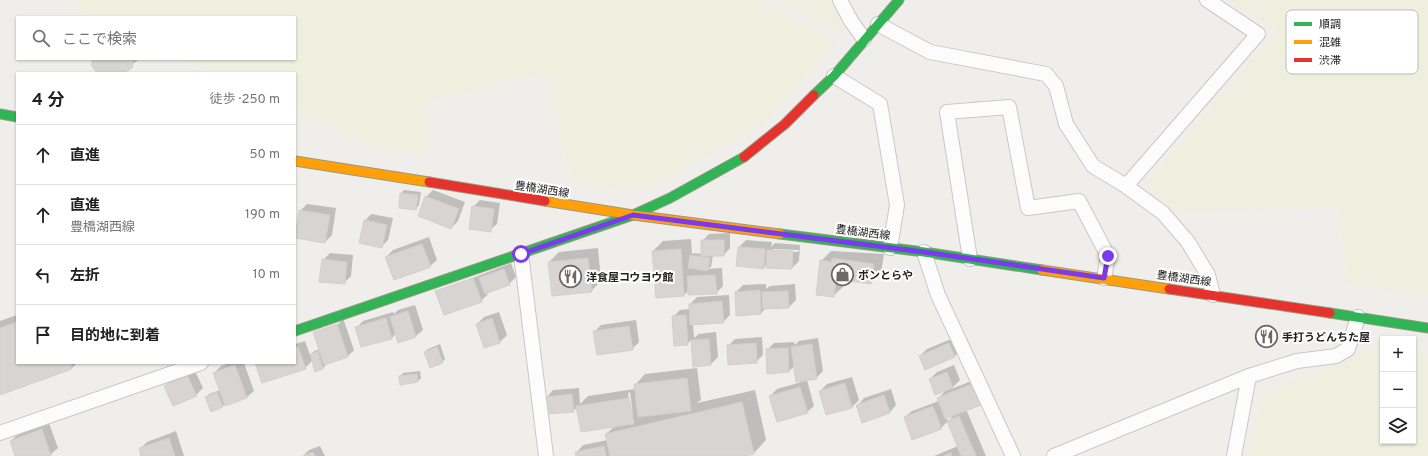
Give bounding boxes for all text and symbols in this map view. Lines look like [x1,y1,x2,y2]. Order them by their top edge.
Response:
legend [1286,10,1418,74]
search box [16,16,296,60]
text: 順調 [1319,18,1341,32]
icon: search [30,27,52,49]
text: ここで検索 [62,31,137,50]
text: 混雑 [1319,36,1341,50]
text: 渋滞 [1319,54,1341,68]
text: 4 分 [32,90,64,112]
text: 徒歩 · 250 m [209,92,280,108]
icon: ahead [32,144,54,166]
text: 直進 [70,147,100,166]
text: 50 m [250,147,280,163]
street label: 豊橋湖西線 [514,179,570,201]
text: 直進 [70,197,100,216]
icon: ahead [32,204,54,226]
text: 190 m [245,207,280,223]
text: 豊橋湖西線 [70,220,135,236]
street label: 豊橋湖西線 [835,223,891,243]
route start [512,245,530,263]
route end [1099,247,1117,265]
shop icon: ボンとらや [829,262,855,288]
icon: left [32,264,54,286]
restaurant icon: 洋食屋コウヨウ館 [557,264,583,290]
text: 左折 [70,267,100,286]
text: 10 m [253,267,280,283]
street label: 豊橋湖西線 [1156,268,1212,290]
place label: ボンとらや [858,269,913,283]
place label: 洋食屋コウヨウ館 [586,271,674,285]
icon: arrive [32,324,54,346]
restaurant icon: 手打うどんちた屋 [1254,324,1280,350]
text: 目的地に到着 [70,327,160,346]
place label: 手打うどんちた屋 [1282,331,1370,345]
map controls [1380,336,1416,444]
button: + [1380,336,1416,372]
button: − [1380,372,1416,408]
button: layers [1380,408,1416,444]

